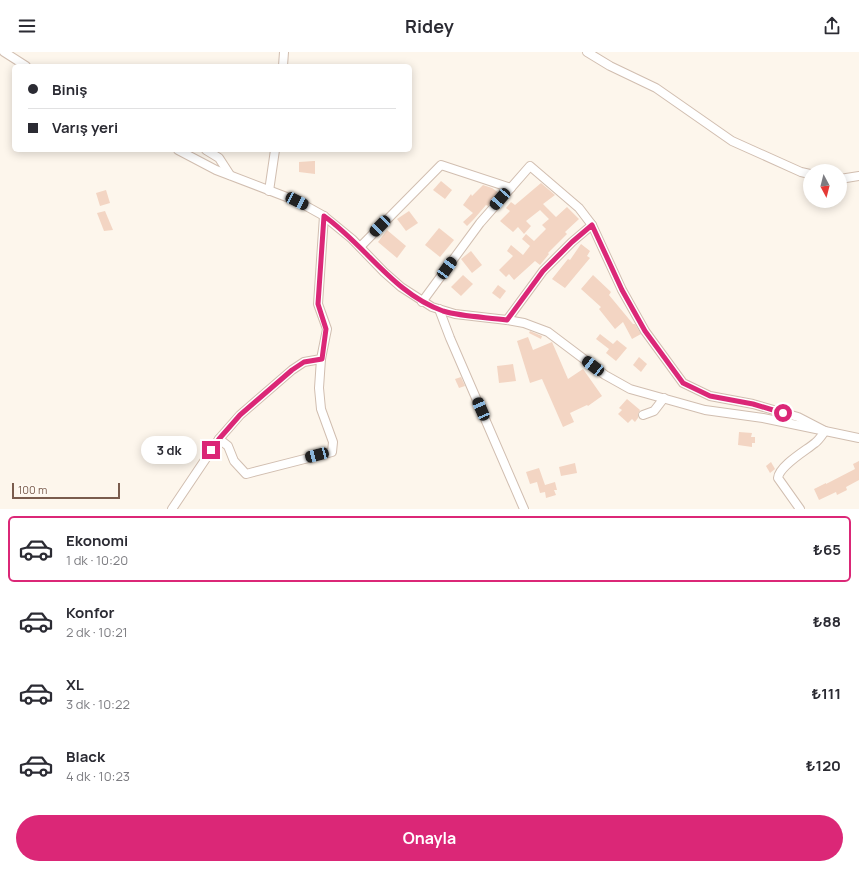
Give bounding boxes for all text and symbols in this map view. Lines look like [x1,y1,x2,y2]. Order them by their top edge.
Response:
text: Ridey [405,14,454,38]
icon: menu [16,15,38,37]
icon: share [821,15,843,37]
text: Biniş [52,79,87,100]
text: Varış yeri [52,117,118,138]
north arrow [803,164,847,208]
map controls [803,164,847,208]
car [488,186,512,212]
car [284,190,310,212]
car [367,213,393,239]
car [435,255,459,281]
car [580,354,606,378]
car [471,396,491,422]
route start [774,404,792,422]
callout: 3 dk [141,436,197,464]
text: 3 dk [156,441,182,459]
route end [202,441,220,459]
car [304,446,330,464]
scale bar [12,481,120,500]
text: 100 m [18,482,47,497]
text: Ekonomi [66,530,128,551]
icon: car [18,531,54,567]
text: ₺65 [813,539,841,560]
text: 1 dk · 10:20 [66,551,128,569]
text: Konfor [66,602,114,623]
icon: car [18,603,54,639]
text: ₺88 [813,611,841,632]
text: 2 dk · 10:21 [66,623,128,641]
text: XL [66,674,84,695]
icon: car [18,675,54,711]
text: ₺111 [811,683,841,704]
text: 3 dk · 10:22 [66,695,130,713]
text: Black [66,746,105,767]
icon: car [18,747,54,783]
text: ₺120 [806,755,841,776]
text: 4 dk · 10:23 [66,767,130,785]
button: Onayla [16,815,843,861]

